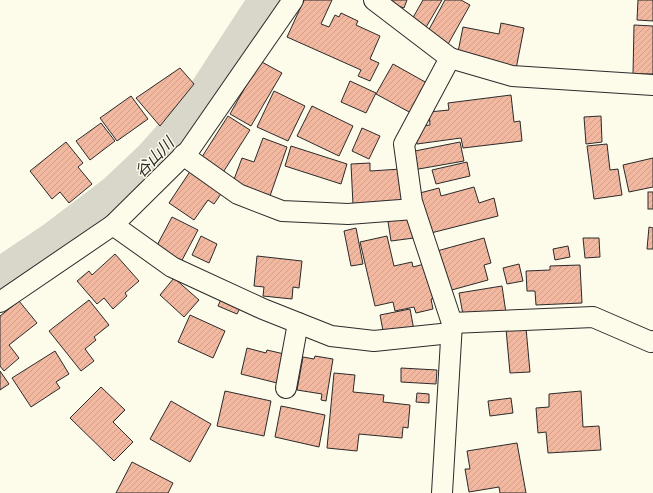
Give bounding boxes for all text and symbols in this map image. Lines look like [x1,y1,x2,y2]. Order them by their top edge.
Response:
water label: 谷山川 [129,131,181,183]

